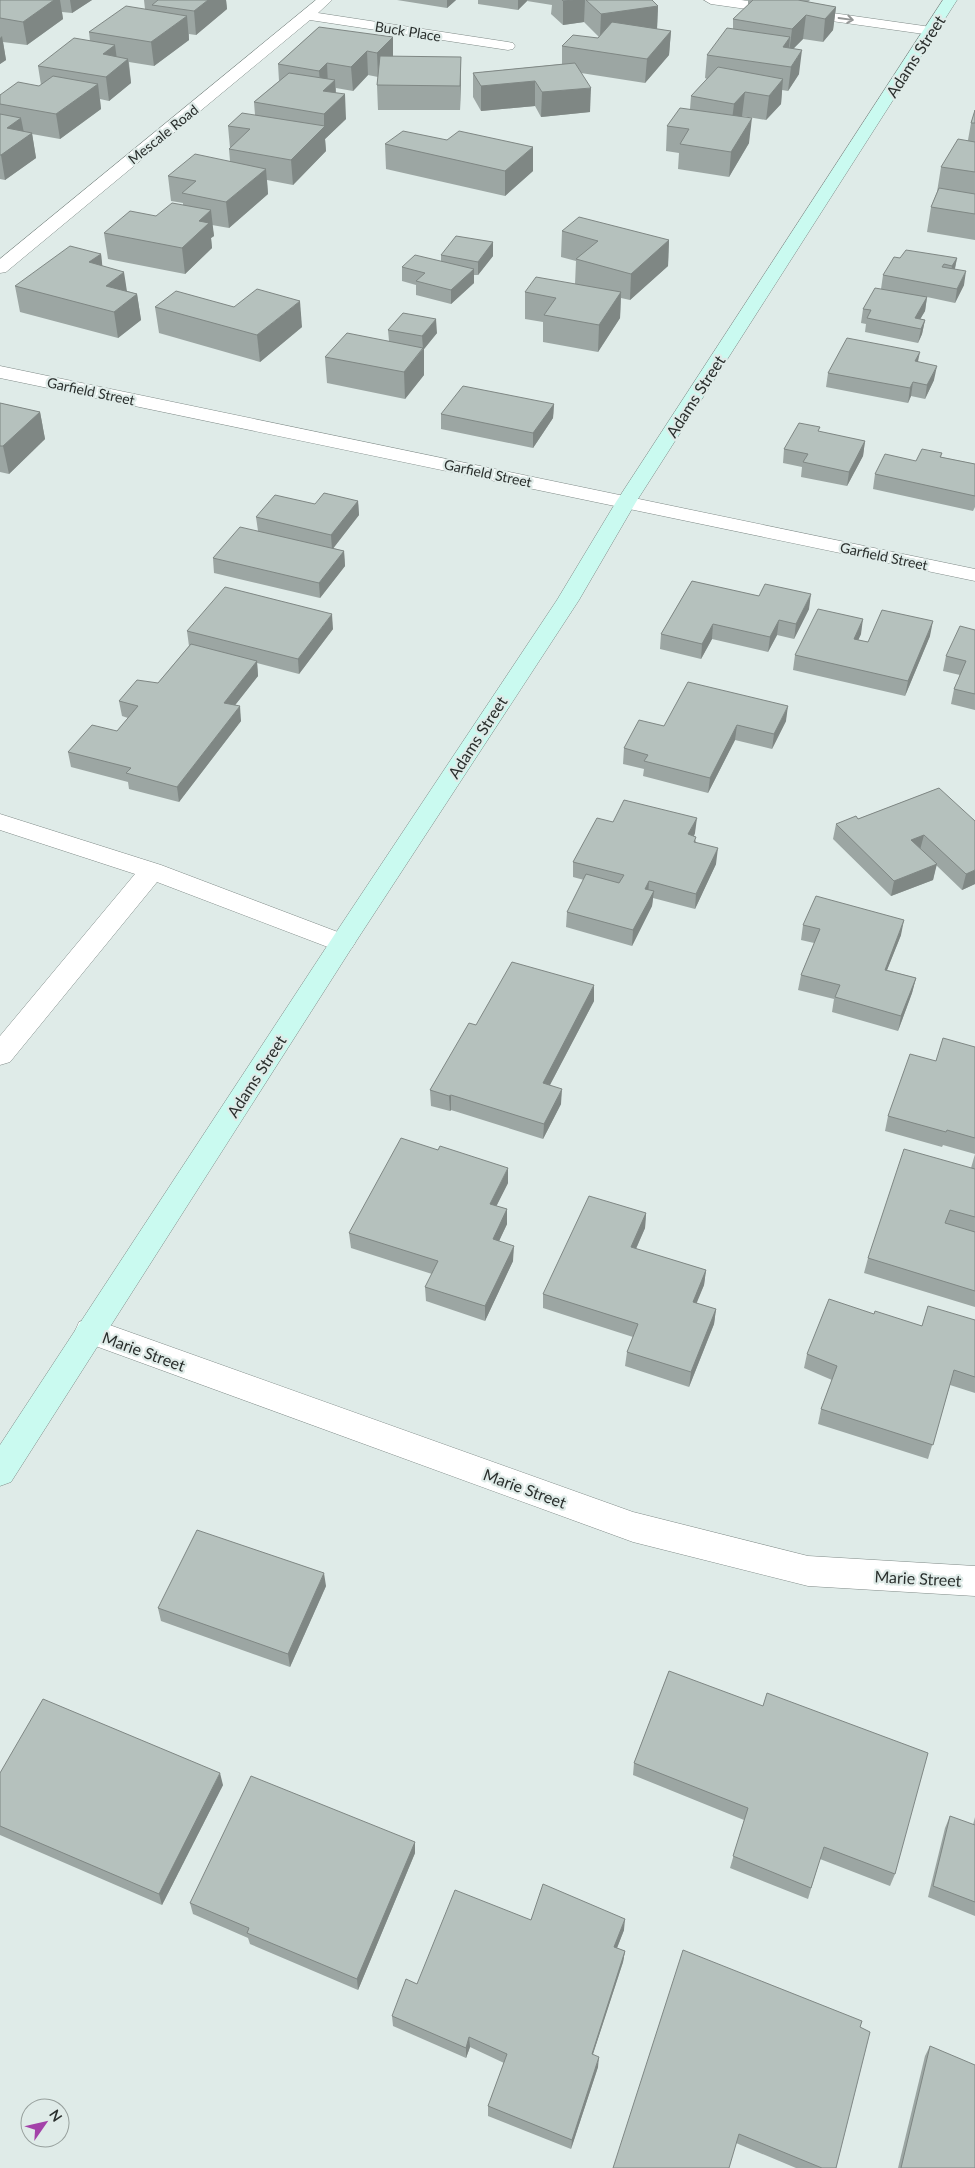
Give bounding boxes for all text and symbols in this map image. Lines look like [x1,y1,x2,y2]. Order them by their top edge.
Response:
street label: Adams Street [881,11,949,101]
one-way arrow [838,14,854,24]
street label: Buck Place [374,17,442,45]
street label: Mescale Road [125,101,201,167]
street label: Adams Street [661,351,729,441]
street label: Garfield Street [46,373,136,409]
street label: Garfield Street [443,455,533,491]
street label: Garfield Street [839,538,929,574]
street label: Adams Street [443,692,511,782]
street label: Adams Street [222,1031,290,1121]
street label: Marie Street [100,1327,188,1375]
street label: Marie Street [481,1464,569,1512]
street label: Marie Street [874,1566,962,1590]
north arrow [20,2098,70,2148]
text: N [46,2106,66,2125]

